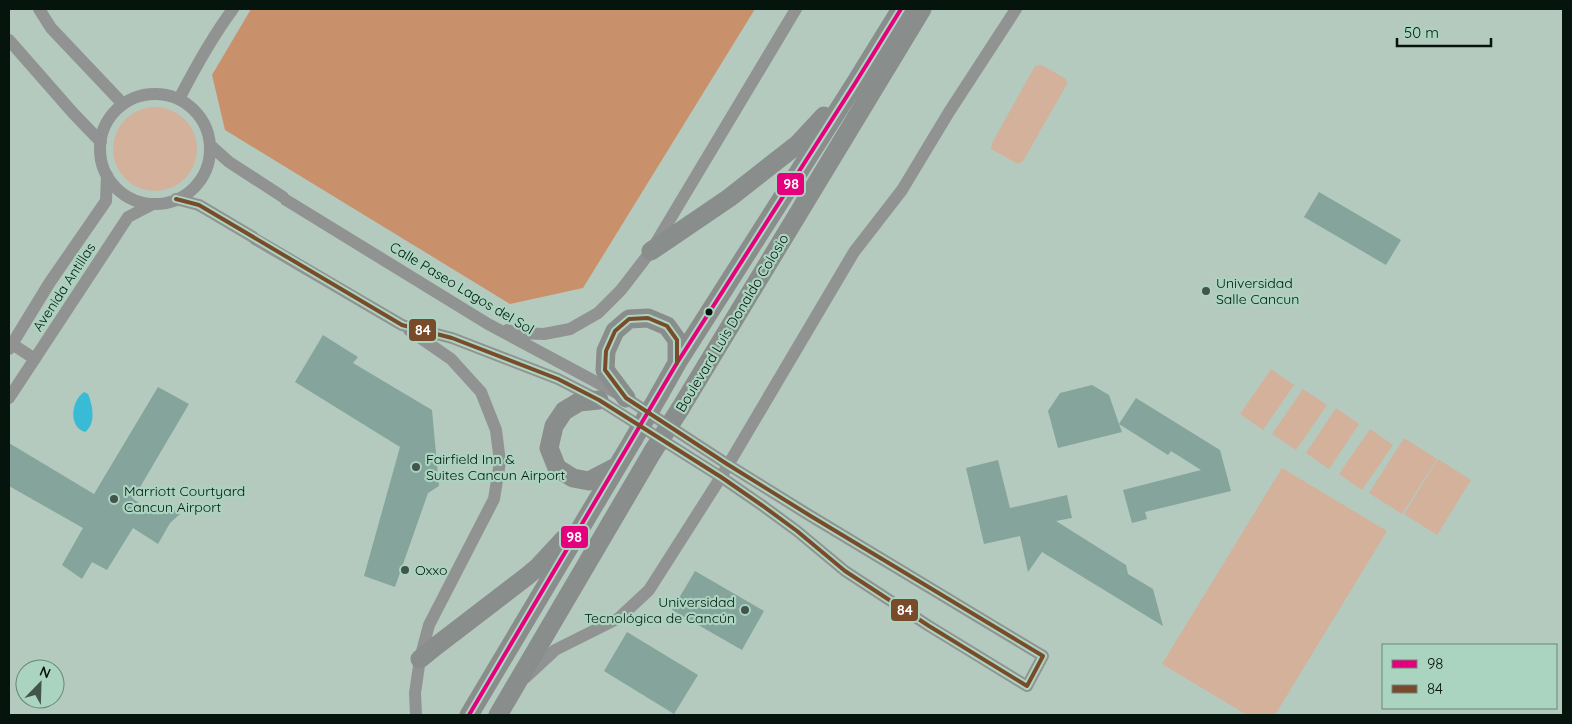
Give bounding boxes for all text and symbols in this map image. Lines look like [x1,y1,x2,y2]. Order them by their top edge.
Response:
scale bar [1397,15,1491,47]
text: 50 m [1404,23,1439,42]
line badge: 98 [776,172,805,196]
text: 98 [783,175,799,193]
street label: Boulevard Luis Donaldo Colosio [672,231,792,415]
street label: Calle Paseo Lagos del Sol [386,238,538,338]
street label: Avenida Antillas [29,239,99,335]
place label: Universidad Salle Cancun [1216,274,1299,308]
marker: Universidad Salle Cancun [1200,285,1212,297]
unlabelled marker [704,307,714,317]
line badge: 84 [408,318,437,342]
text: 84 [415,321,431,339]
place label: Fairfield Inn & Suites Cancun Airport [426,450,565,484]
marker: Fairfield Inn & Suites Cancun Airport [410,461,422,473]
place label: Marriott Courtyard Cancun Airport [124,482,245,516]
marker: Marriott Courtyard Cancun Airport [108,493,120,505]
line badge: 98 [560,525,589,549]
text: 98 [566,528,582,546]
place label: Oxxo [415,561,447,579]
marker: Oxxo [399,564,411,576]
place label: Universidad Tecnológica de Cancún [584,593,735,627]
line badge: 84 [890,598,919,622]
text: 84 [897,601,913,619]
marker: Universidad Tecnológica de Cancún [739,604,751,616]
legend [1382,644,1557,709]
text: 98 [1427,654,1443,673]
north arrow [15,659,65,709]
text: N [37,662,53,682]
text: 84 [1427,679,1443,698]

